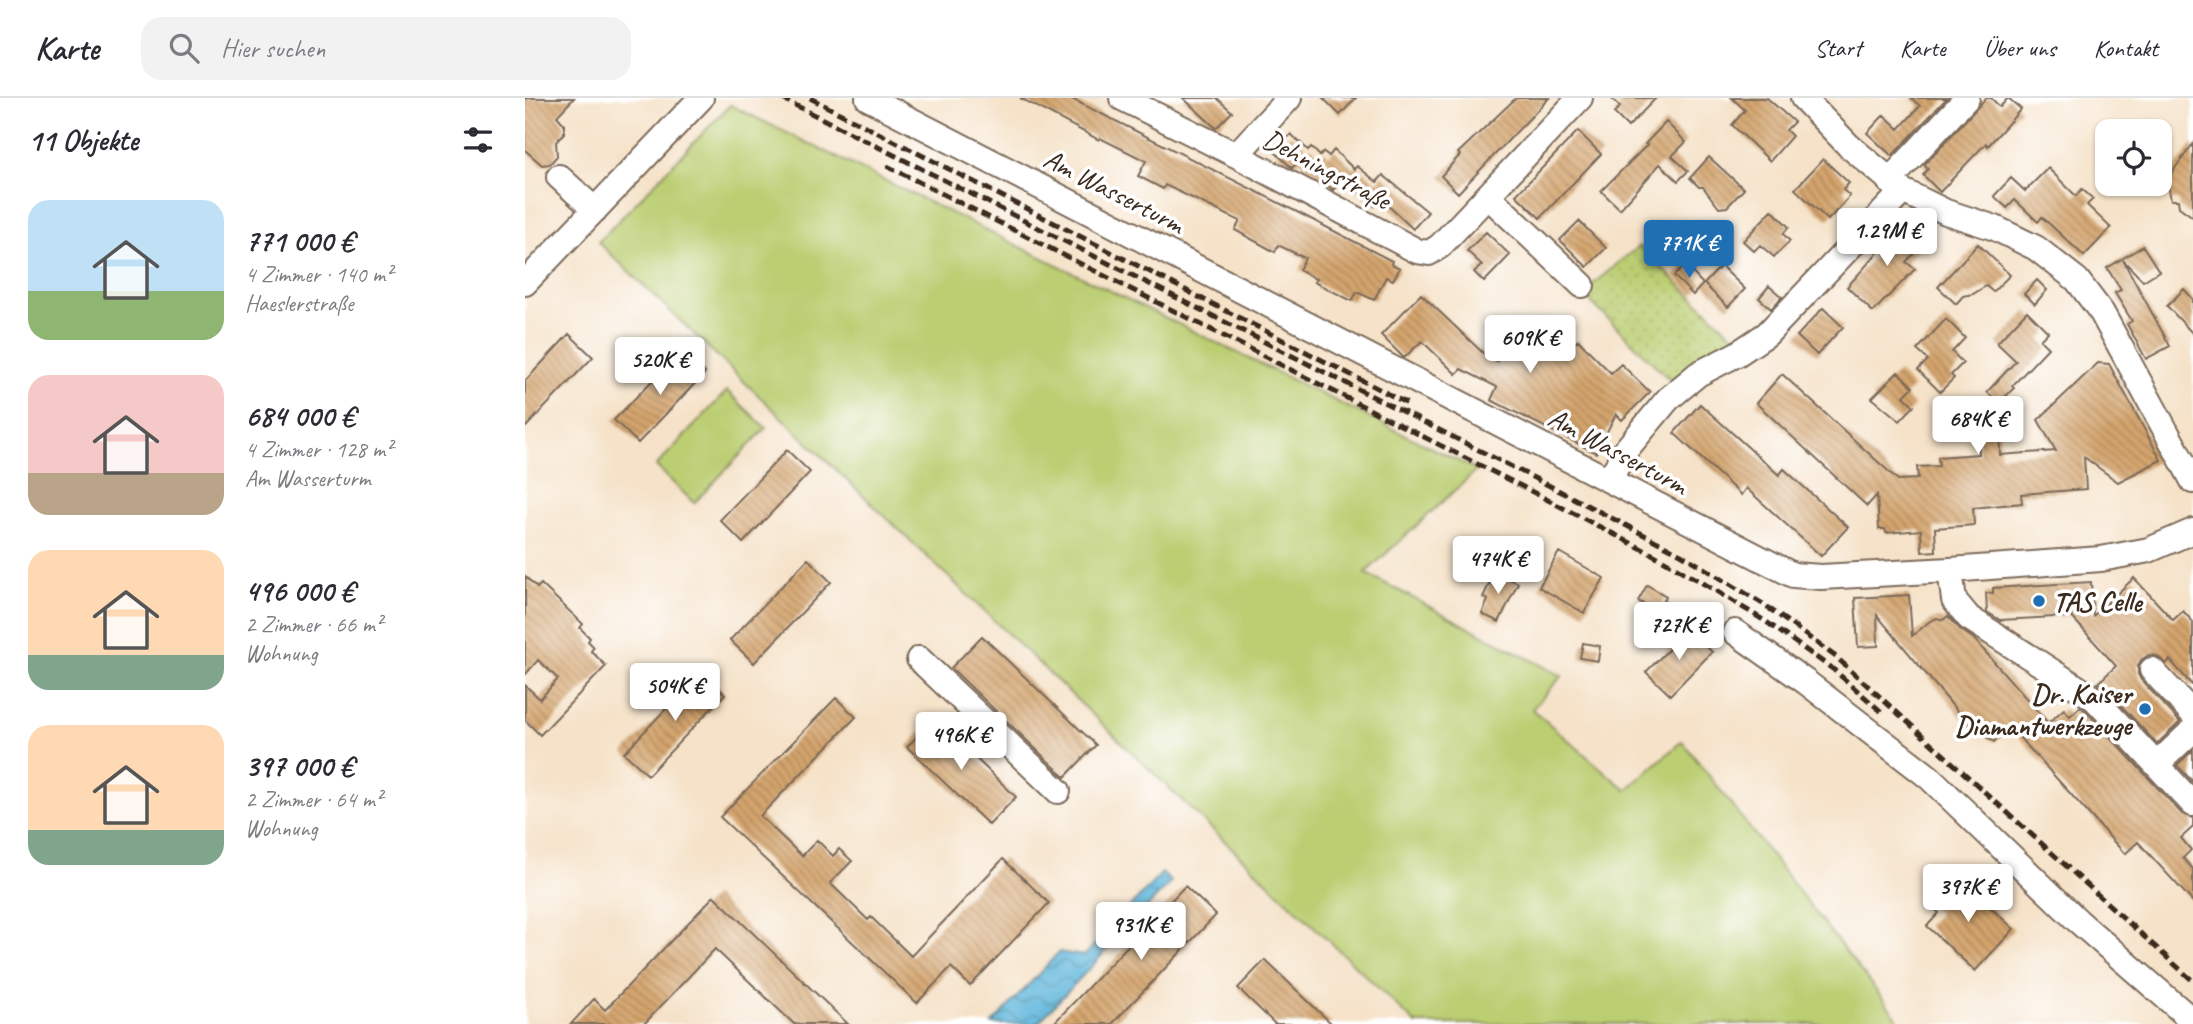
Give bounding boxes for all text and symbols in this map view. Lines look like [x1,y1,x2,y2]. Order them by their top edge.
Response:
search box [141,17,631,80]
text: Karte [35,27,99,69]
icon: search [165,29,203,67]
text: Hier suchen [221,32,325,65]
text: Start [1815,33,1862,63]
text: Karte [1900,33,1946,63]
text: Über uns [1984,33,2056,63]
text: Kontakt [2094,33,2158,63]
map controls [2095,119,2172,196]
button: locate [2095,119,2172,196]
text: 11 Objekte [28,121,138,159]
icon: filters [459,121,497,159]
street label: Dehningstraße [1257,121,1398,218]
street label: Am Wasserturm [1038,141,1192,242]
pin: 1.29M € [1822,208,1952,268]
text: 1.29M € [1853,216,1921,245]
pin: 771K € [1632,220,1746,280]
text: 771 000 € [245,222,354,260]
icon: home [84,228,168,312]
text: 771K € [1660,228,1718,257]
text: 4 Zimmer · 140 m² [245,260,392,289]
text: Haeslerstraße [245,289,353,318]
pin: 609K € [1473,316,1587,375]
text: 609K € [1501,323,1559,352]
pin: 520K € [603,338,717,397]
text: 520K € [631,345,689,374]
pin: 684K € [1921,396,2035,456]
text: 684 000 € [245,397,355,435]
street label: Am Wasserturm [1542,400,1696,503]
icon: home [84,403,168,487]
text: 684K € [1948,404,2008,433]
text: 4 Zimmer · 128 m² [245,435,392,464]
text: Am Wasserturm [245,464,370,493]
pin: 474K € [1441,536,1555,596]
text: 474K € [1469,544,1527,573]
text: 496 000 € [245,572,354,610]
icon: home [84,578,168,662]
place label: TAS Celle [2053,584,2144,619]
marker: TAS Celle [2031,593,2047,609]
pin: 727K € [1622,602,1736,662]
text: 2 Zimmer · 66 m² [245,610,382,639]
text: 727K € [1650,610,1708,639]
text: Wohnung [245,639,318,668]
pin: 504K € [618,664,732,723]
text: 504K € [646,671,704,700]
place label: Dr. Kaiser Diamantwerkzeuge [1955,676,2134,743]
marker: Dr. Kaiser Diamantwerkzeuge [2137,701,2153,717]
pin: 496K € [904,712,1018,772]
text: 496K € [932,720,990,749]
text: 397 000 € [245,747,354,785]
icon: home [84,753,168,837]
text: 2 Zimmer · 64 m² [245,785,382,814]
text: Wohnung [245,814,318,843]
pin: 397K € [1911,864,2025,924]
text: 397K € [1939,872,1997,901]
pin: 931K € [1084,902,1198,962]
text: 931K € [1112,910,1170,939]

